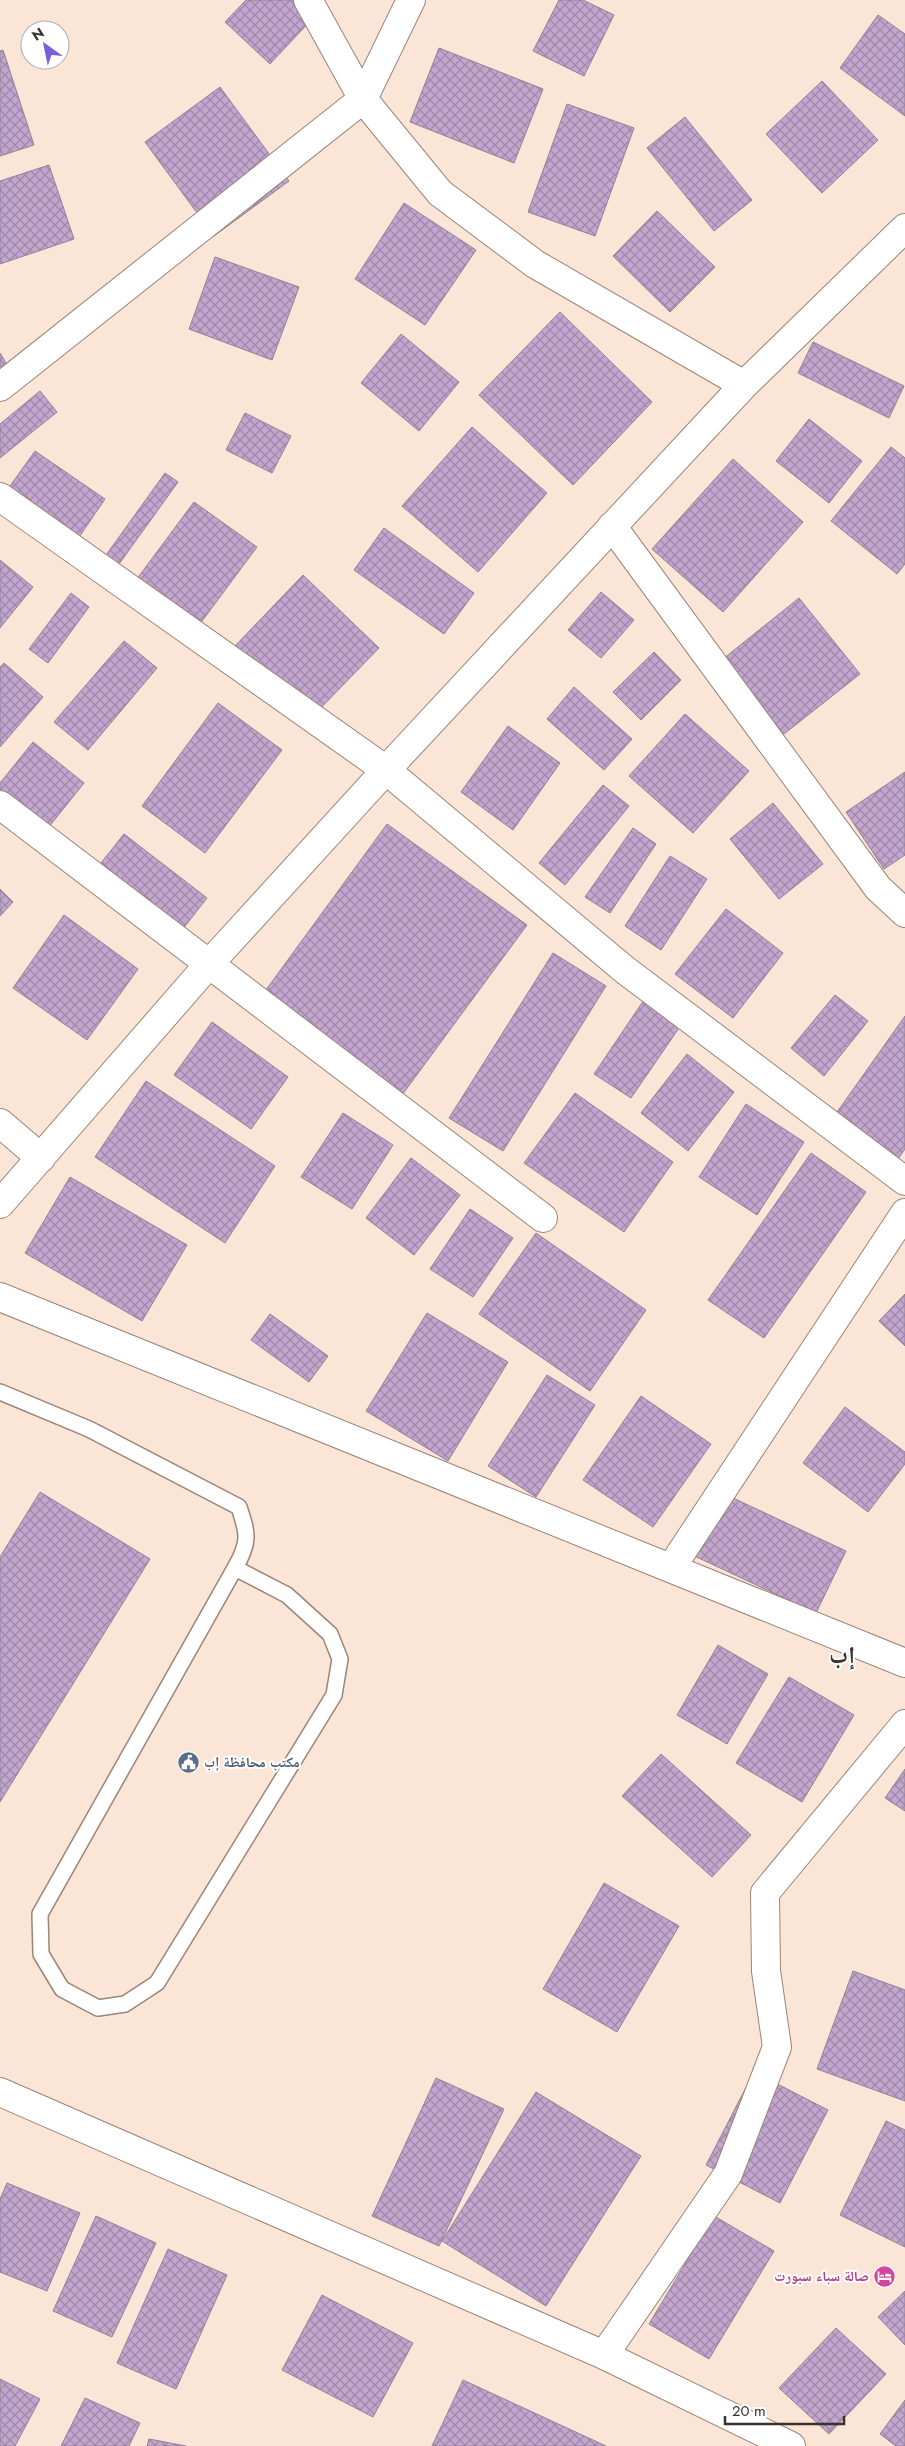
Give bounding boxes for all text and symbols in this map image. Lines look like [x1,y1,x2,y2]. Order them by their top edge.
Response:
north arrow [20,20,70,70]
text: N [28,23,48,46]
district label: إب [829,1637,855,1672]
public building icon: مكتب محافظة إب [176,1750,200,1774]
place label: مكتب محافظة إب [204,1752,300,1772]
hotel icon: صالة سباء سبورت [873,2264,897,2288]
place label: صالة سباء سبورت [774,2266,869,2286]
scale bar [725,2394,844,2426]
text: 20 m [732,2400,766,2422]

